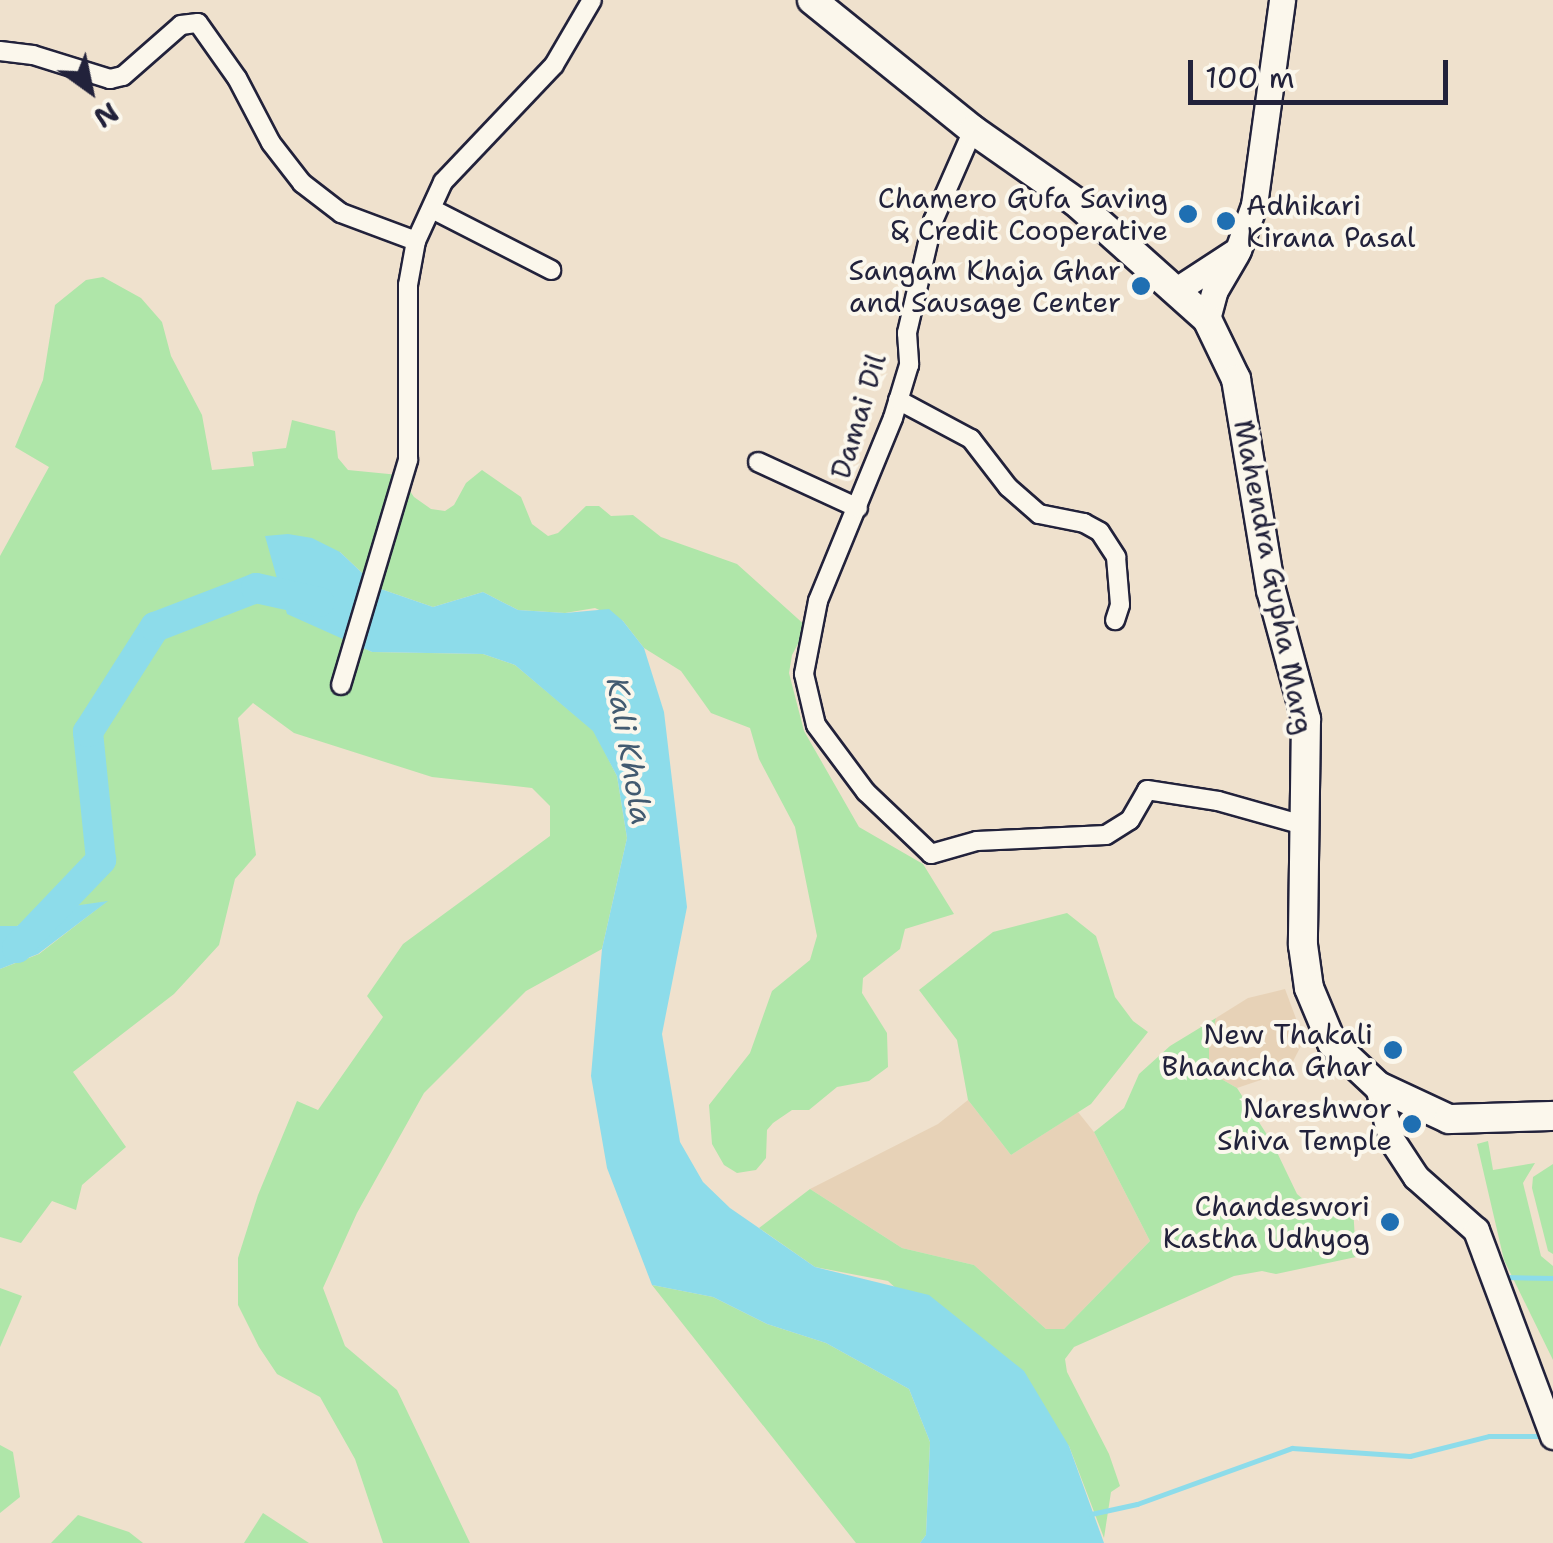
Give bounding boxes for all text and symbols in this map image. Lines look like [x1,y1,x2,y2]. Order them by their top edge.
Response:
north arrow [40,40,140,140]
scale bar [1193,40,1453,102]
text: 100 m [1205,57,1295,98]
text: N [87,93,126,137]
place label: Chamero Gufa Saving & Credit Cooperative [878,181,1168,247]
place label: Adhikari Kirana Pasal [1246,188,1415,254]
marker: Chamero Gufa Saving & Credit Cooperative [1177,203,1199,225]
marker: Adhikari Kirana Pasal [1215,210,1237,232]
place label: Sangam Khaja Ghar and Sausage Center [849,253,1121,319]
marker: Sangam Khaja Ghar and Sausage Center [1130,275,1152,297]
street label: Damai Dil [823,349,893,483]
street label: Mahendra Gupha Marg [1227,417,1321,737]
water label: Kali Khola [598,674,660,828]
place label: New Thakali Bhaancha Ghar [1162,1017,1373,1083]
marker: New Thakali Bhaancha Ghar [1382,1039,1404,1061]
place label: Nareshwor Shiva Temple [1217,1091,1392,1157]
marker: Nareshwor Shiva Temple [1401,1113,1423,1135]
place label: Chandeswori Kastha Udhyog [1163,1189,1370,1255]
marker: Chandeswori Kastha Udhyog [1379,1211,1401,1233]

